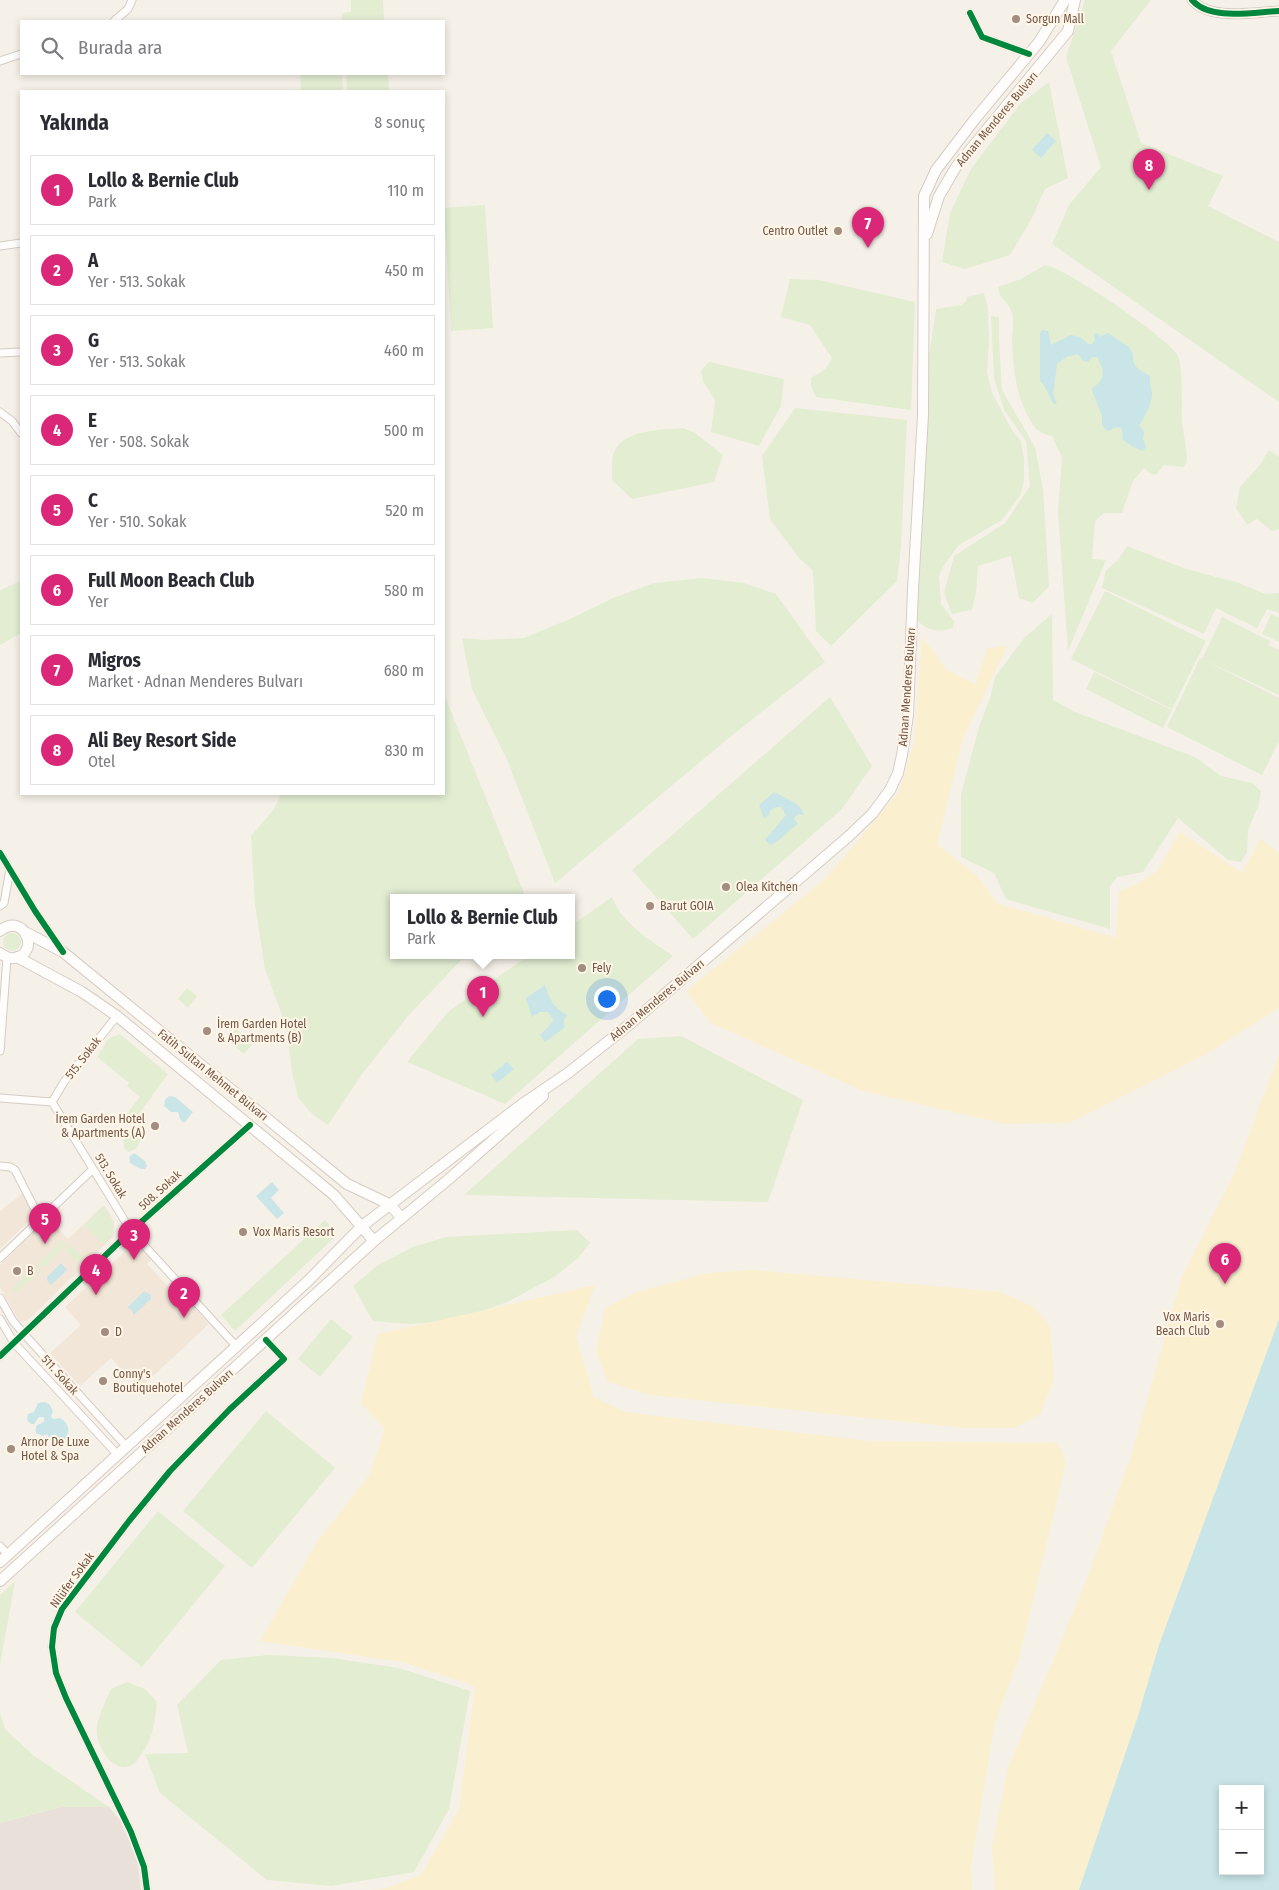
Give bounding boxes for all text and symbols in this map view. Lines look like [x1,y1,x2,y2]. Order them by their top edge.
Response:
place label: Sorgun Mall [1026,12,1084,26]
marker: Sorgun Mall [1010,13,1022,25]
search box [20,20,445,75]
icon: search [38,34,66,62]
text: Burada ara [78,36,162,59]
street label: Adnan Menderes Bulvarı [953,69,1041,169]
text: Yakında [40,110,109,136]
text: 8 sonuç [374,113,425,132]
pin: 8 [1133,149,1165,190]
text: Lollo & Bernie Club [88,169,239,192]
text: 1 [54,181,60,200]
text: 110 m [387,181,424,200]
text: Park [88,192,116,211]
pin: 7 [852,207,884,248]
place label: Centro Outlet [762,224,828,238]
marker: Centro Outlet [832,225,844,237]
text: A [88,249,98,272]
text: 2 [53,261,61,280]
text: 450 m [385,261,424,280]
text: Yer · 513. Sokak [88,272,185,291]
text: G [88,329,99,352]
text: 3 [53,341,61,360]
text: 460 m [384,341,424,360]
text: Yer · 513. Sokak [88,352,185,371]
text: E [88,409,97,432]
text: 4 [53,421,61,440]
text: 500 m [384,421,424,440]
text: Yer · 508. Sokak [88,432,189,451]
text: C [88,489,98,512]
text: 5 [53,501,61,520]
text: 520 m [385,501,424,520]
text: Yer · 510. Sokak [88,512,187,531]
text: Full Moon Beach Club [88,569,255,592]
text: 6 [53,581,61,600]
text: 580 m [384,581,424,600]
text: Yer [88,592,109,611]
street label: Adnan Menderes Bulvarı [896,627,918,747]
text: Migros [88,649,141,672]
text: 7 [54,661,60,680]
text: 680 m [384,661,424,680]
text: Market · Adnan Menderes Bulvarı [88,672,303,691]
text: Ali Bey Resort Side [88,729,236,752]
text: 8 [53,741,61,760]
text: 830 m [384,741,424,760]
text: Otel [88,752,115,771]
place label: Olea Kitchen [736,880,798,894]
marker: Olea Kitchen [720,881,732,893]
popup [390,894,575,959]
place label: Barut GOIA [660,899,714,913]
marker: Barut GOIA [644,900,656,912]
text: Lollo & Bernie Club [407,906,558,929]
text: Park [407,929,435,948]
street label: Adnan Menderes Bulvarı [607,956,707,1044]
place label: Fely [592,961,612,975]
marker: Fely [576,962,588,974]
pin: 1 [467,976,499,1017]
your location [594,986,620,1012]
place label: İrem Garden Hotel & Apartments (B) [217,1016,307,1045]
marker: İrem Garden Hotel & Apartments (B) [201,1025,213,1037]
street label: Fatih Sultan Mehmet Bulvarı [155,1026,271,1124]
street label: 515. Sokak [62,1034,104,1082]
place label: İrem Garden Hotel & Apartments (A) [55,1111,145,1140]
marker: İrem Garden Hotel & Apartments (A) [149,1120,161,1132]
street label: 513. Sokak [92,1151,130,1201]
street label: 508. Sokak [136,1167,184,1213]
pin: 5 [29,1203,61,1244]
pin: 3 [118,1219,150,1260]
place label: Vox Maris Resort [253,1225,335,1239]
marker: Vox Maris Resort [237,1226,249,1238]
pin: 6 [1209,1243,1241,1284]
pin: 4 [80,1254,112,1295]
place label: B [27,1264,34,1278]
marker: B [11,1265,23,1277]
pin: 2 [168,1277,200,1318]
place label: Vox Maris Beach Club [1156,1310,1210,1338]
marker: Vox Maris Beach Club [1214,1318,1226,1330]
place label: D [115,1325,122,1339]
marker: D [99,1326,111,1338]
street label: 511. Sokak [39,1352,82,1398]
street label: Adnan Menderes Bulvarı [138,1366,236,1456]
place label: Conny's Boutiquehotel [113,1367,183,1395]
marker: Conny's Boutiquehotel [97,1375,109,1387]
place label: Arnor De Luxe Hotel & Spa [21,1435,89,1463]
marker: Arnor De Luxe Hotel & Spa [5,1443,17,1455]
street label: Nilüfer Sokak [47,1549,97,1611]
map controls [1219,1785,1264,1875]
button: + [1219,1785,1264,1830]
button: − [1219,1830,1264,1875]

